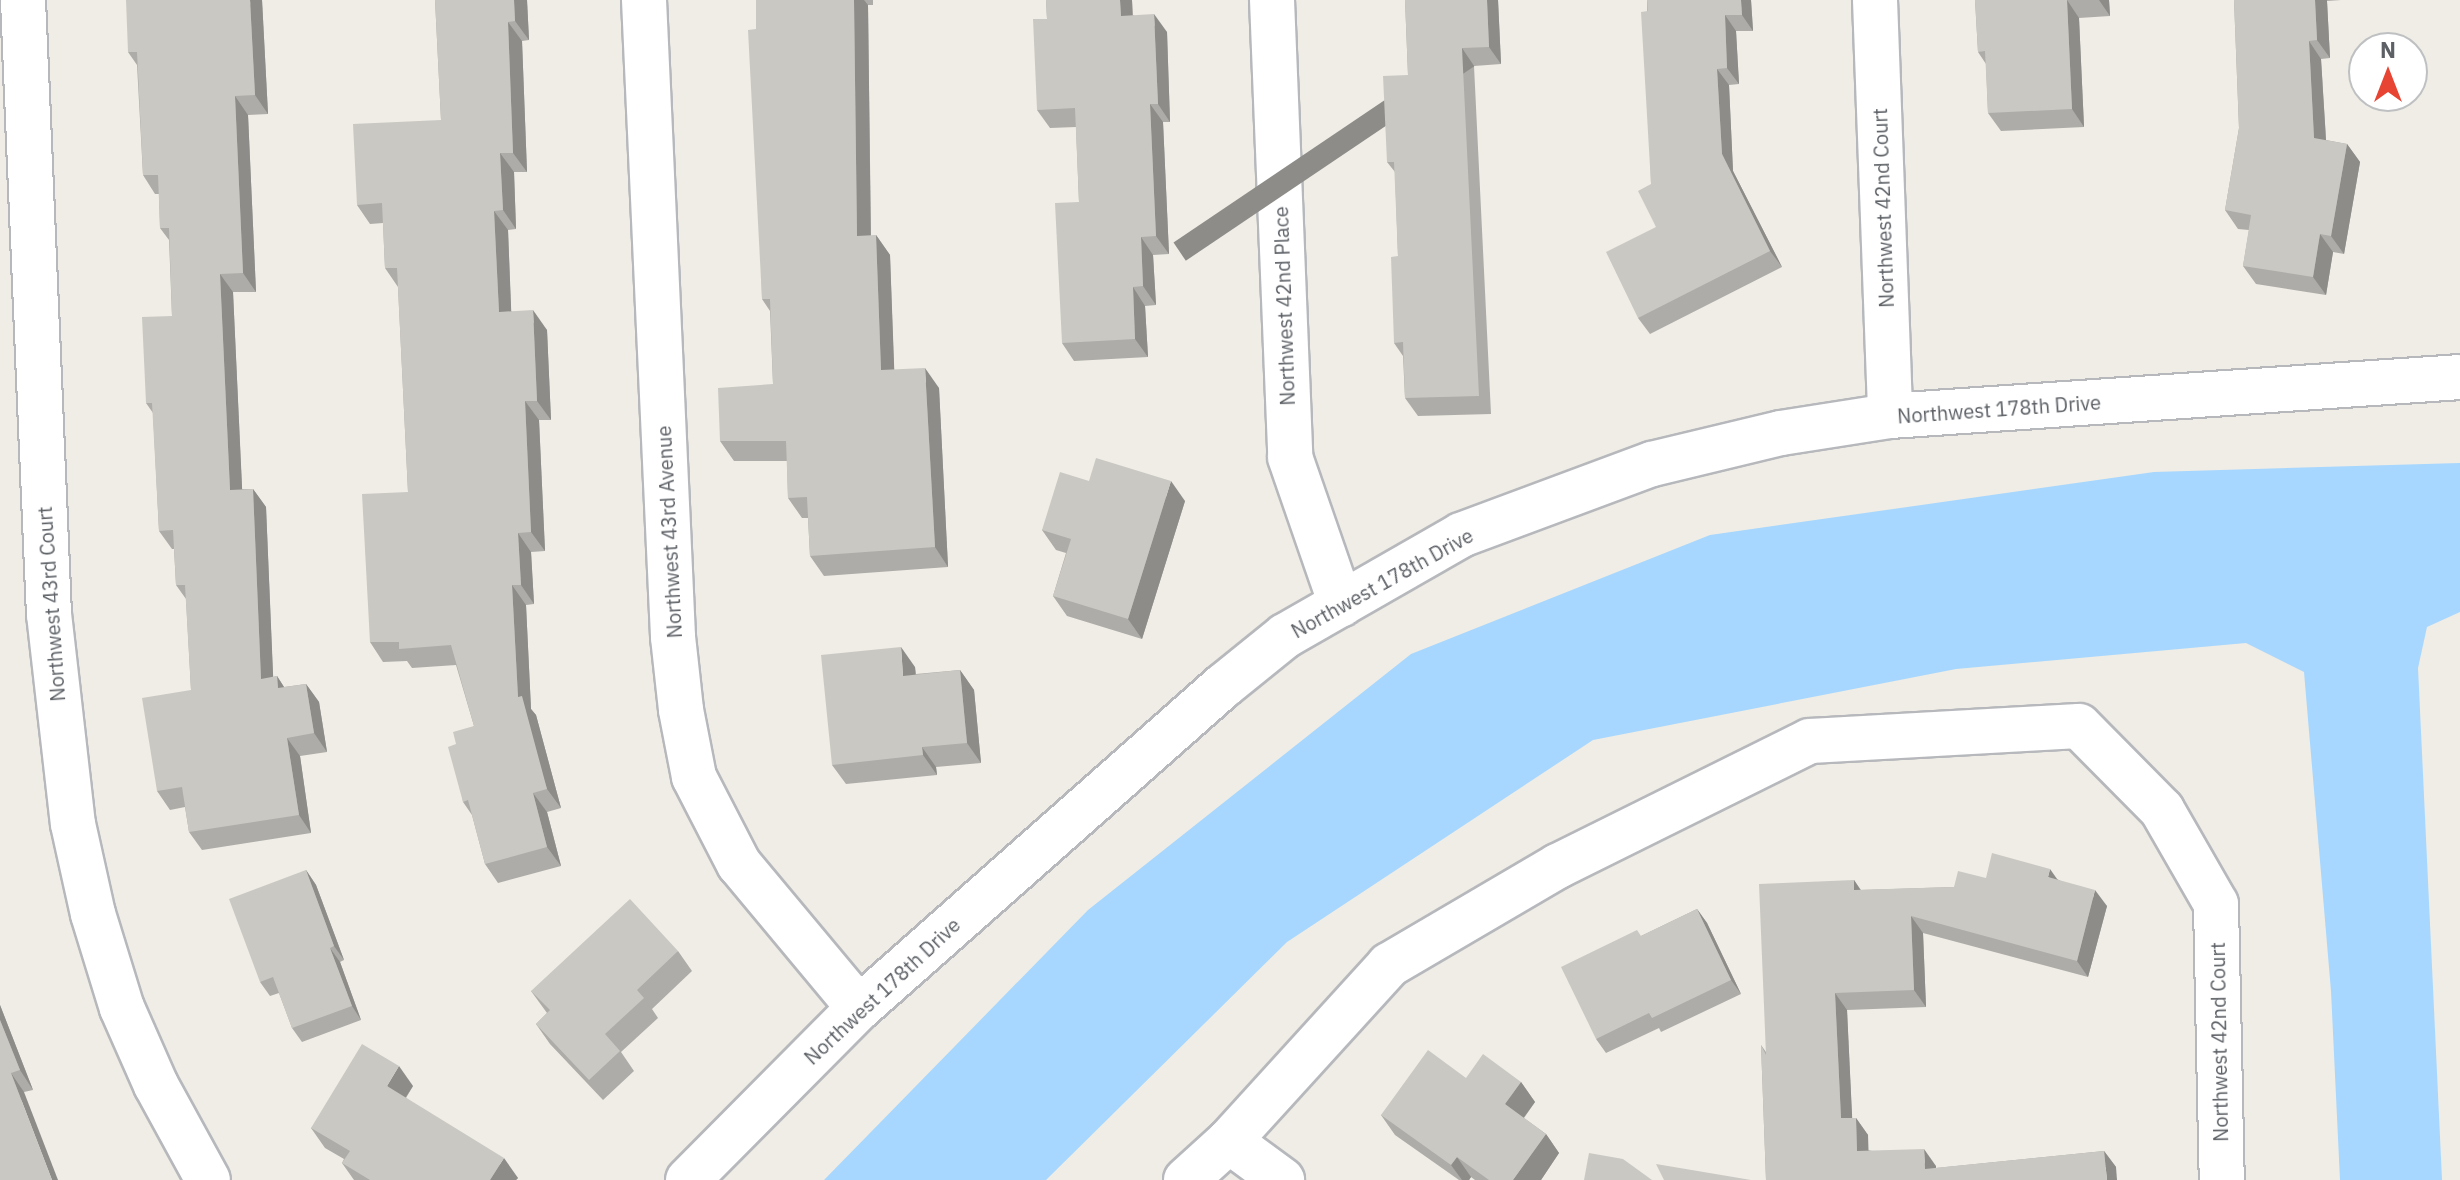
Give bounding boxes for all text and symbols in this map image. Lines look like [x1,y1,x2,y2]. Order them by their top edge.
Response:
north arrow [2348,32,2428,112]
text: N [2380,35,2396,64]
street label: Northwest 42nd Court [1868,108,1898,308]
street label: Northwest 42nd Place [1269,206,1299,406]
street label: Northwest 178th Drive [1896,390,2102,428]
street label: Northwest 43rd Avenue [651,425,687,639]
street label: Northwest 43rd Court [32,506,70,702]
street label: Northwest 178th Drive [1287,523,1477,643]
street label: Northwest 178th Drive [799,913,965,1069]
street label: Northwest 42nd Court [2205,942,2233,1142]

